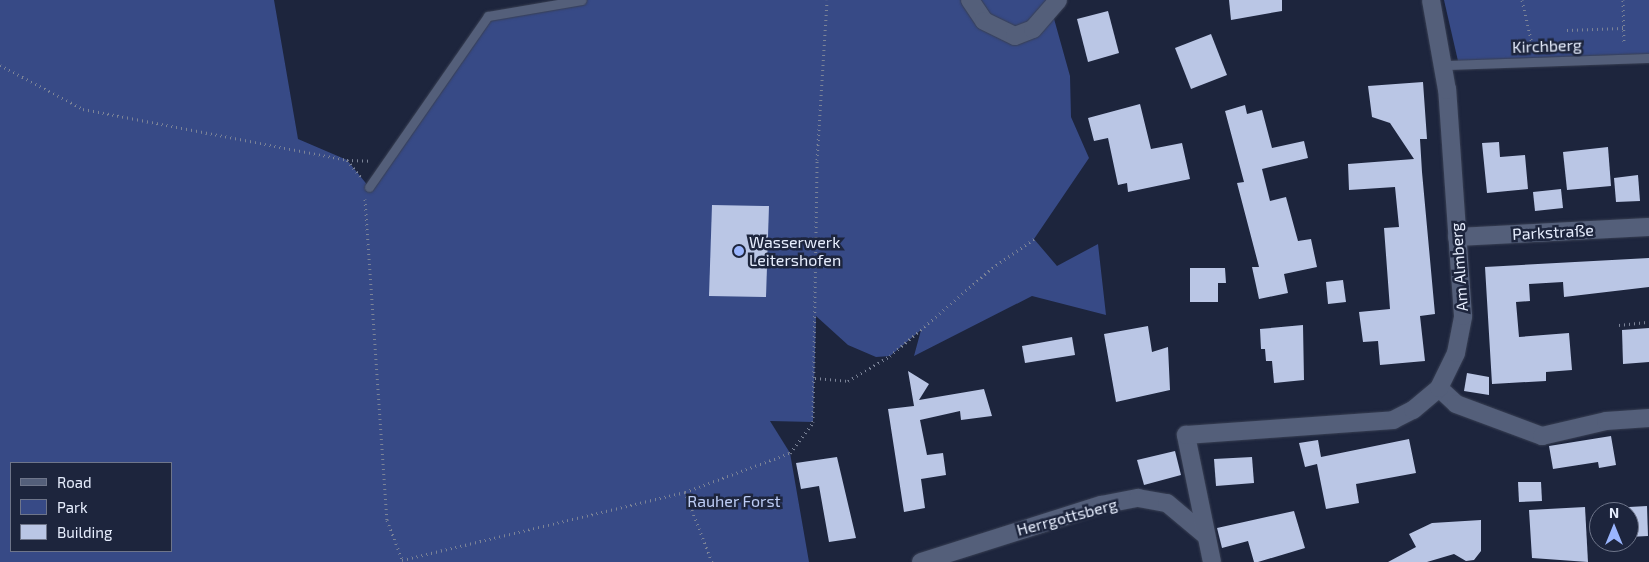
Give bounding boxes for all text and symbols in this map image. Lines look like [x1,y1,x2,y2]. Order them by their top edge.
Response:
street label: Kirchberg [1512,35,1582,57]
street label: Parkstraße [1512,220,1594,244]
street label: Am Almberg [1446,222,1472,312]
place label: Wasserwerk Leitershofen [749,232,841,270]
marker: Wasserwerk Leitershofen [733,245,745,257]
legend [10,462,172,552]
text: Road [57,473,92,491]
park label: Rauher Forst [687,491,781,511]
street label: Herrgottsberg [1015,494,1119,540]
text: Park [57,498,88,516]
north arrow [1589,502,1639,552]
text: N [1609,504,1619,521]
text: Building [57,523,112,541]

